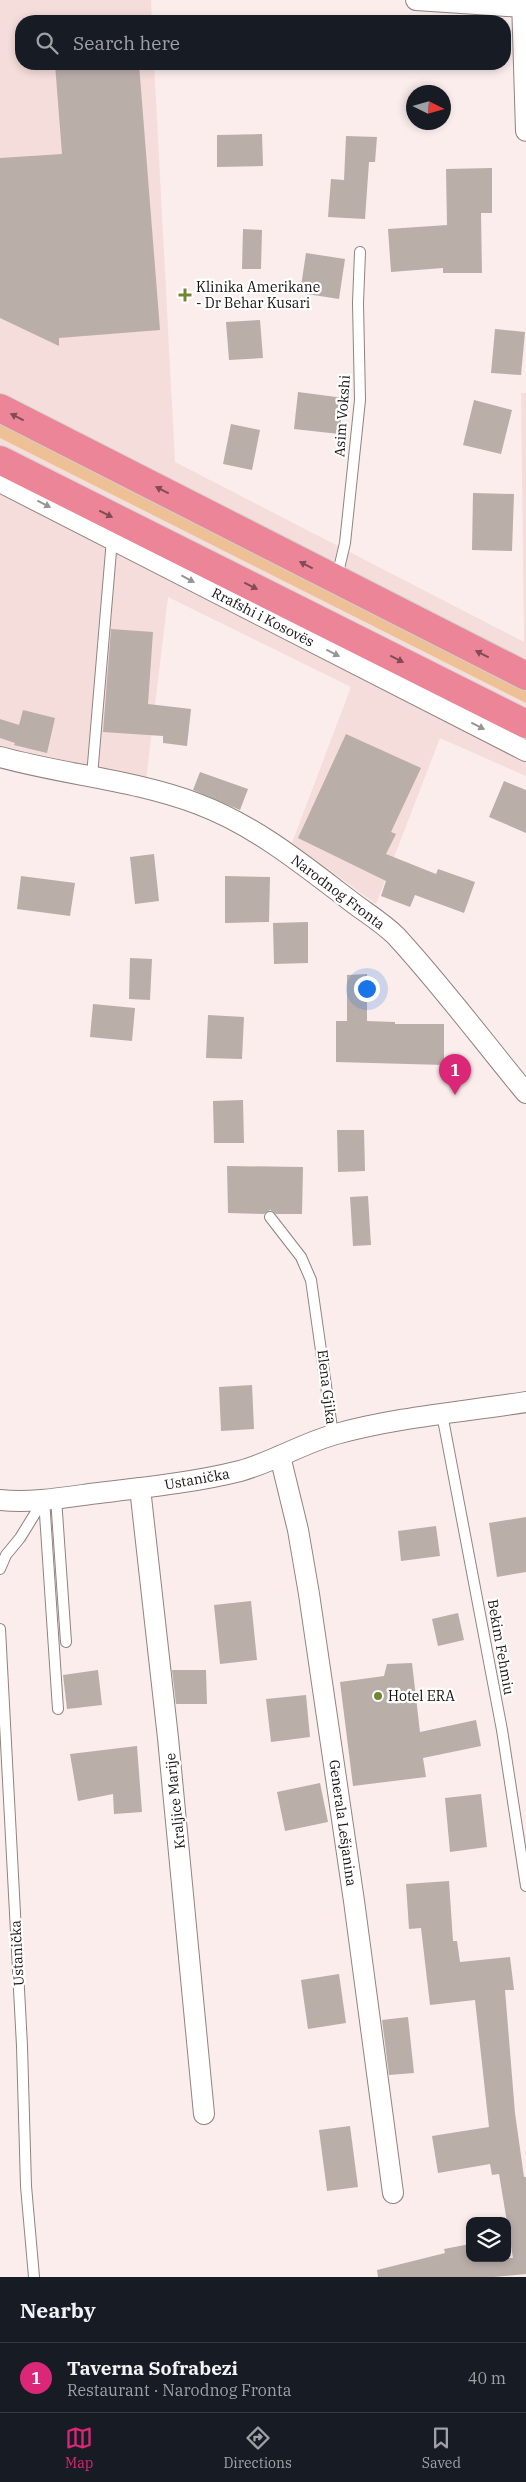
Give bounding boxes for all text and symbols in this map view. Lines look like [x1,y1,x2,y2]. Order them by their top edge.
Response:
search box [15,15,511,70]
icon: search [33,29,61,57]
text: Search here [73,31,180,55]
north arrow [406,85,451,130]
place label: Klinika Amerikane - Dr Behar Kusari [196,278,320,312]
marker: Klinika Amerikane - Dr Behar Kusari [178,288,192,302]
street label: Asim Vokshi [330,374,354,458]
one-way arrow [10,413,24,421]
one-way arrow [155,486,169,494]
one-way arrow [37,500,51,508]
one-way arrow [99,510,113,518]
one-way arrow [299,561,313,569]
one-way arrow [180,575,195,583]
street label: Rrafshi i Kosovës [209,583,317,651]
one-way arrow [244,583,258,591]
one-way arrow [325,649,340,657]
one-way arrow [475,650,490,658]
one-way arrow [389,655,404,663]
one-way arrow [471,722,485,730]
street label: Narodnog Fronta [287,851,389,933]
your location [354,976,380,1002]
pin: 1 [439,1054,471,1095]
street label: Elena Gjika [313,1349,341,1426]
street label: Ustanička [163,1464,231,1494]
street label: Bekim Fehmiu [484,1598,518,1697]
place label: Hotel ERA [388,1687,455,1705]
marker: Hotel ERA [372,1690,384,1702]
street label: Kraljice Marije [161,1752,189,1850]
street label: Generala Lešjanina [325,1759,361,1888]
street label: Ustanička [6,1919,28,1986]
map controls [466,2217,511,2262]
button: layers [466,2217,511,2262]
text: Nearby [20,2296,96,2324]
text: Taverna Sofrabezi [67,2356,238,2380]
text: 1 [31,2368,41,2388]
text: 40 m [468,2368,506,2388]
text: Restaurant · Narodnog Fronta [67,2380,291,2400]
tab: Map [65,2424,93,2472]
tab: Directions [223,2424,292,2472]
tab: Saved [422,2424,461,2472]

